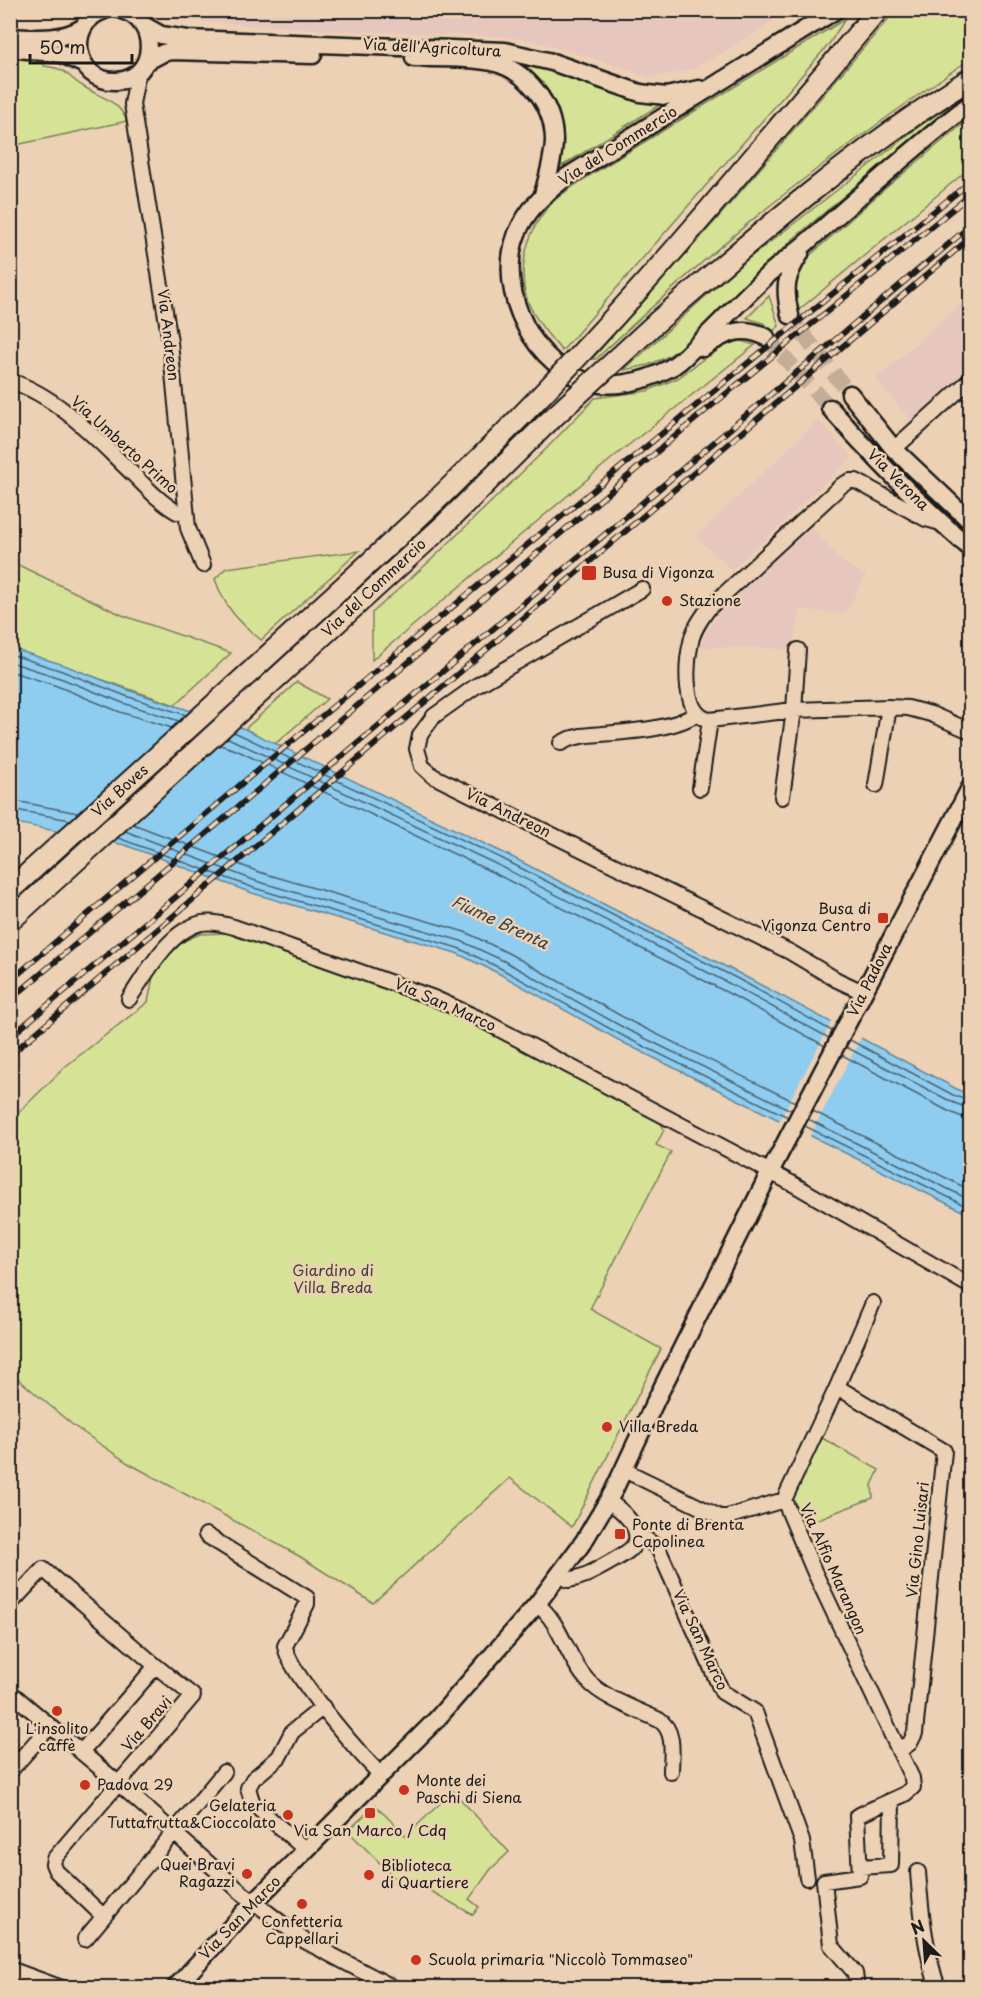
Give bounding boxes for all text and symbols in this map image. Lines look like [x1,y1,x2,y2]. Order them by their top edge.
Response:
scale bar [30,27,132,65]
street label: Via dell'Agricoltura [362,31,503,62]
text: 50 m [39,33,86,60]
street label: Via del Commercio [553,99,681,191]
street label: Via Andreon [152,287,187,382]
street label: Via Umberto Primo [66,389,184,498]
street label: Via Verona [863,443,936,515]
street label: Via del Commercio [315,532,431,642]
place label: Busa di Vigonza [602,560,715,583]
marker: Busa di Vigonza [580,564,598,582]
place label: Stazione [679,588,741,611]
marker: Stazione [660,594,674,608]
street label: Via Boves [85,758,153,822]
street label: Via Andreon [462,781,555,842]
water label: Fiume Brenta [448,888,554,954]
place label: Busa di Vigonza Centro [761,896,871,936]
marker: Busa di Vigonza Centro [876,911,890,925]
street label: Via Padova [840,938,897,1020]
street label: Via San Marco [391,971,500,1036]
park label: Giardino di Villa Breda [292,1258,374,1298]
place label: Villa Breda [619,1414,699,1437]
marker: Villa Breda [600,1420,614,1434]
street label: Via Gino Luisari [899,1481,934,1599]
street label: Via Alfio Marangon [795,1499,874,1638]
place label: Ponte di Brenta Capolinea [632,1512,744,1552]
marker: Ponte di Brenta Capolinea [613,1527,627,1541]
street label: Via San Marco [668,1585,735,1694]
street label: Via Bravi [115,1690,176,1756]
marker: L'insolito caffè [50,1704,64,1718]
place label: L'insolito caffè [26,1716,88,1756]
place label: Monte dei Paschi di Siena [416,1768,522,1808]
place label: Padova 29 [97,1772,173,1795]
marker: Padova 29 [78,1778,92,1792]
marker: Monte dei Paschi di Siena [397,1783,411,1797]
place label: Gelateria Tuttafrutta&Cioccolato [107,1793,277,1833]
marker: Via San Marco / Cdq [363,1806,377,1820]
marker: Gelateria Tuttafrutta&Cioccolato [281,1808,295,1822]
place label: Via San Marco / Cdq [294,1818,446,1841]
place label: Quei Bravi Ragazzi [160,1852,235,1892]
place label: Biblioteca di Quartiere [381,1853,469,1893]
marker: Quei Bravi Ragazzi [240,1867,254,1881]
marker: Biblioteca di Quartiere [362,1868,376,1882]
street label: Via San Marco [193,1870,285,1964]
marker: Confetteria Cappellari [295,1897,309,1911]
place label: Confetteria Cappellari [261,1909,343,1949]
north arrow [894,1911,954,1971]
text: N [906,1913,928,1940]
place label: Scuola primaria "Niccolò Tommaseo" [428,1947,693,1970]
marker: Scuola primaria "Niccolò Tommaseo" [409,1953,423,1967]

